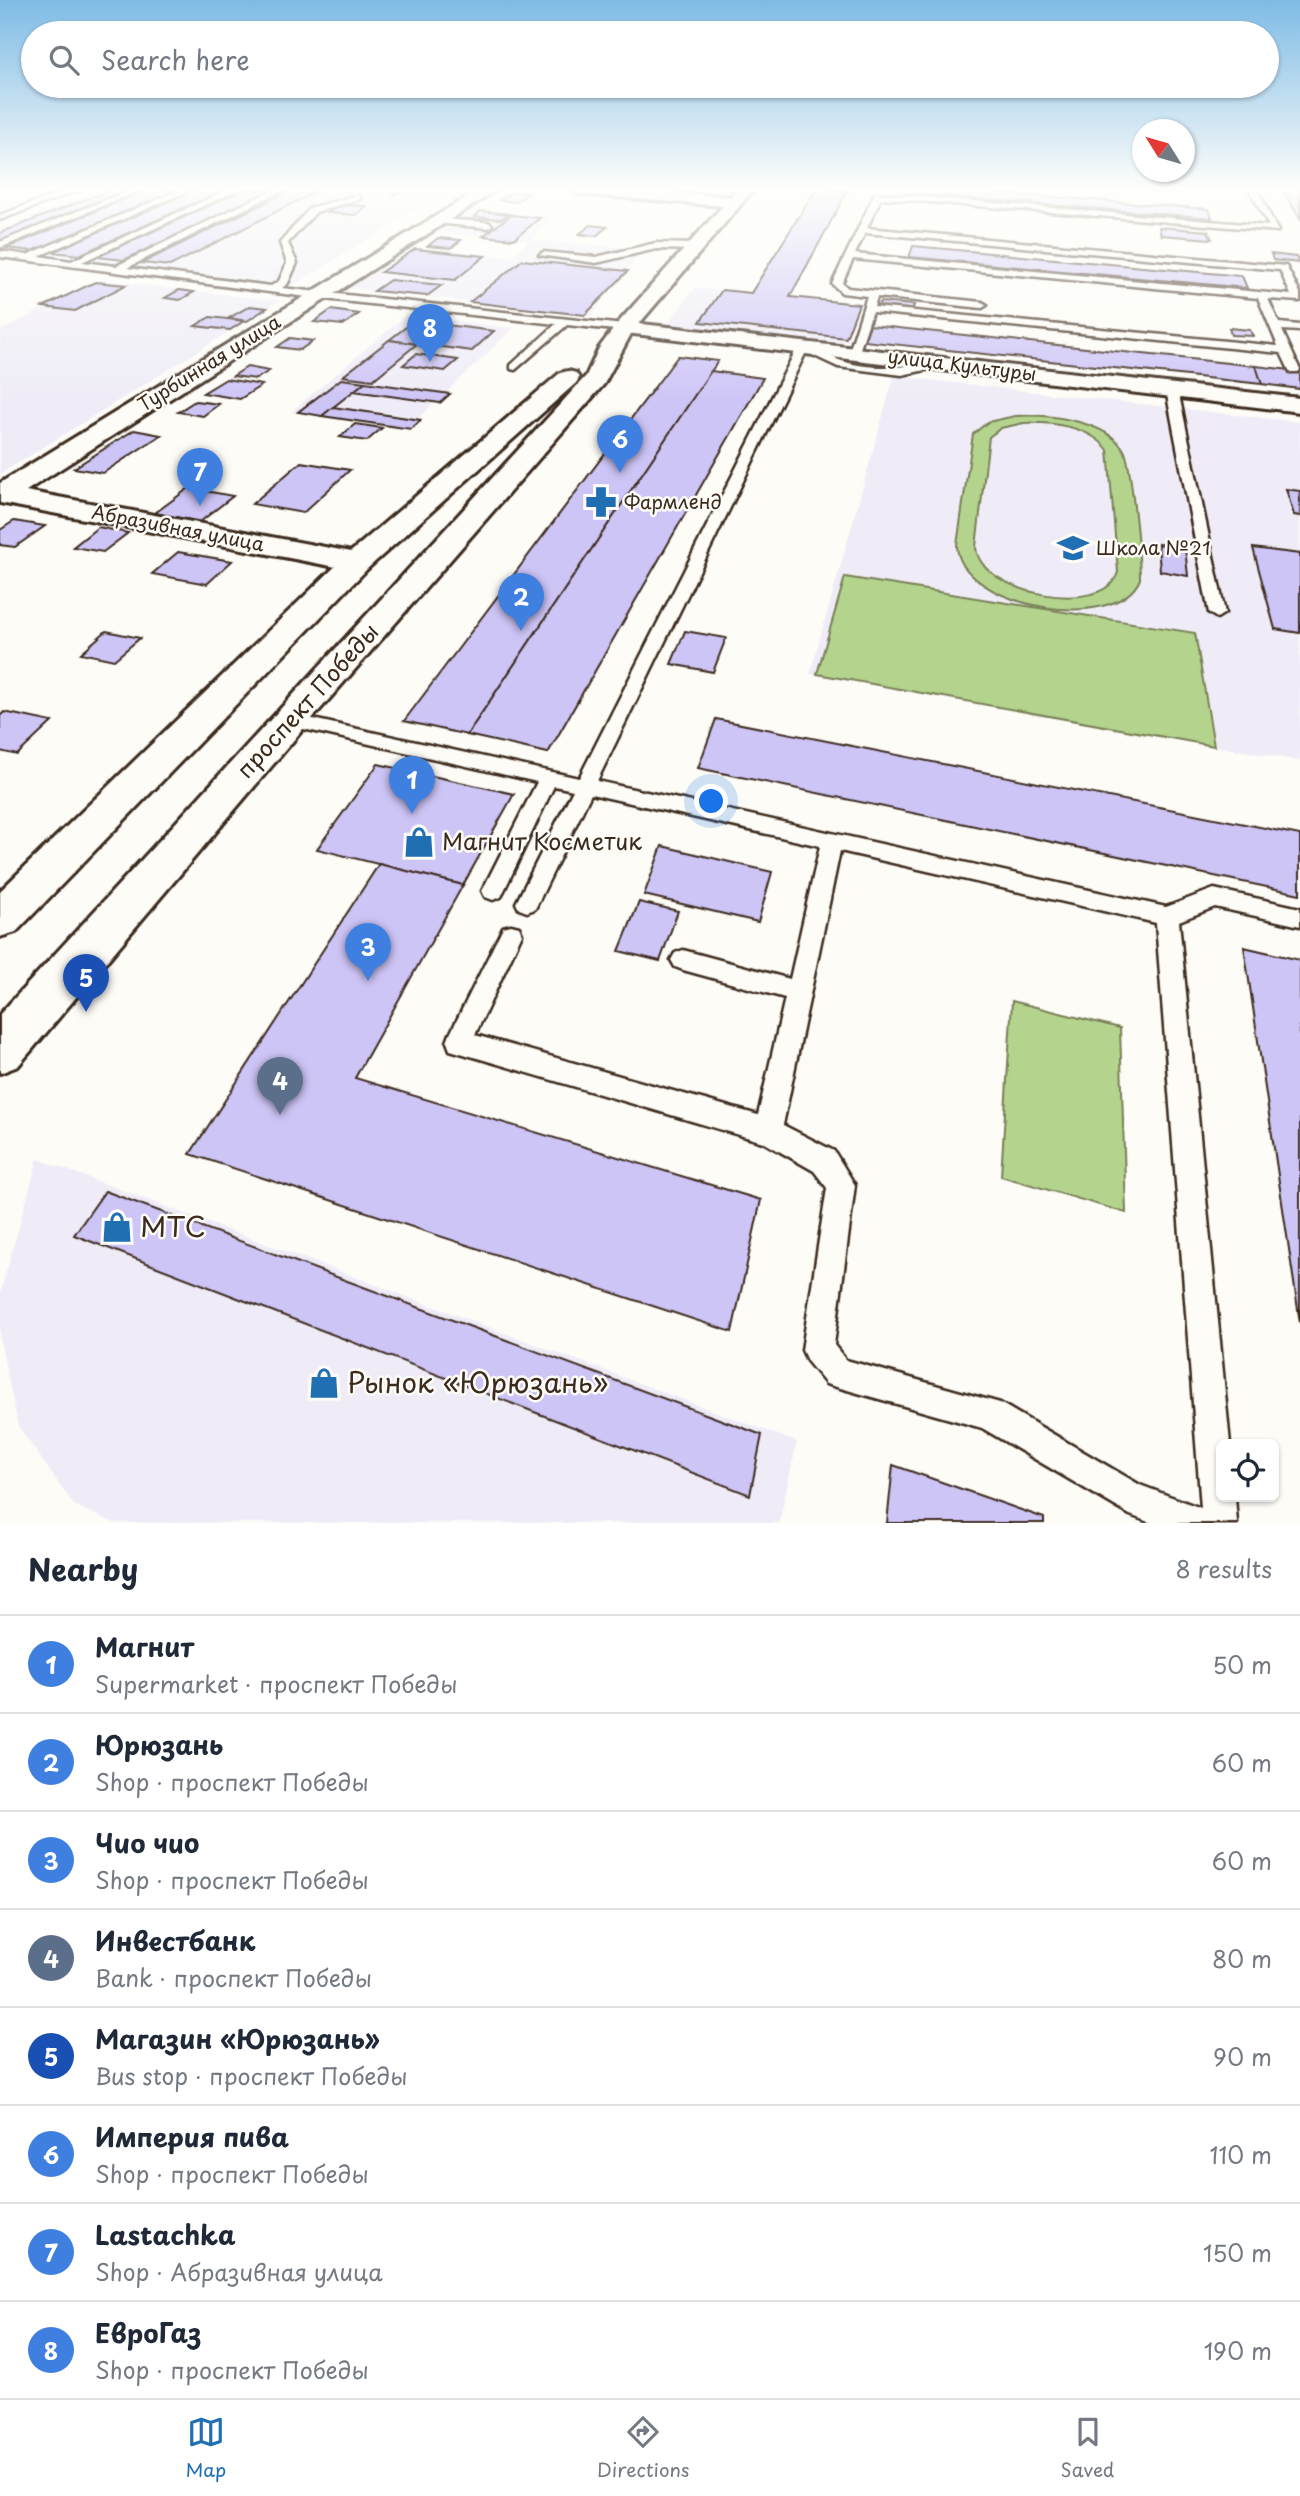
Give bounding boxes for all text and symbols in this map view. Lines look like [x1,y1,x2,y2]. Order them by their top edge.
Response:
search box [21,21,1279,98]
text: Search here [101,40,250,79]
icon: search [45,41,83,79]
north arrow [1132,119,1195,182]
pin: 8 [407,304,453,362]
street label: Турбинная улица [132,307,285,417]
street label: улица Культуры [886,341,1038,387]
pin: 6 [597,415,643,473]
pin: 7 [177,448,223,506]
pharmacy icon: Фармленд [584,485,618,519]
place label: Фармленд [624,487,722,515]
street label: Абразивная улица [89,497,267,557]
school or university icon: Школа №21 [1056,531,1090,565]
place label: Школа №21 [1096,533,1211,561]
pin: 2 [498,573,544,631]
street label: проспект Победы [228,615,386,785]
pin: 1 [389,756,435,814]
your location [694,784,728,818]
place label: Магнит Косметик [442,823,642,858]
shop icon: Магнит Косметик [402,825,436,859]
pin: 3 [345,923,391,981]
pin: 5 [63,954,109,1012]
pin: 4 [257,1057,303,1115]
place label: МТС [140,1204,206,1247]
shop icon: МТС [100,1210,134,1244]
place label: Рынок «Юрюзань» [347,1360,608,1403]
shop icon: Рынок «Юрюзань» [307,1366,341,1400]
map controls [1216,1439,1279,1502]
button: locate [1216,1439,1279,1502]
text: Nearby [28,1546,138,1591]
text: 8 results [1176,1551,1272,1586]
text: Магнит [95,1627,194,1666]
text: 1 [46,1647,57,1682]
text: 50 m [1212,1647,1272,1682]
text: Supermarket · проспект Победы [95,1666,457,1701]
text: Юрюзань [95,1725,223,1764]
text: 2 [43,1745,59,1780]
text: 60 m [1212,1745,1272,1780]
text: Shop · проспект Победы [95,1764,369,1799]
text: Чио чио [95,1823,199,1862]
text: 3 [43,1843,59,1878]
text: 60 m [1212,1843,1272,1878]
text: Shop · проспект Победы [95,1862,369,1897]
text: Инвестбанк [95,1921,255,1960]
text: 4 [43,1941,59,1976]
text: 80 m [1212,1941,1272,1976]
text: Bank · проспект Победы [95,1960,372,1995]
text: Магазин «Юрюзань» [95,2019,380,2058]
text: 5 [44,2039,58,2074]
text: 90 m [1213,2039,1272,2074]
text: Bus stop · проспект Победы [95,2058,408,2093]
text: Империя пива [95,2117,289,2156]
text: 6 [43,2137,59,2172]
text: 110 m [1210,2137,1272,2172]
text: Shop · проспект Победы [95,2156,369,2191]
text: Lastachka [95,2215,235,2254]
text: 7 [44,2235,58,2270]
text: 150 m [1203,2235,1272,2270]
text: Shop · Абразивная улица [95,2254,383,2289]
text: ЕвроГаз [95,2313,201,2352]
text: 8 [44,2333,58,2368]
text: 190 m [1204,2333,1272,2368]
text: Shop · проспект Победы [95,2352,369,2387]
tab: Map [186,2413,226,2483]
tab: Directions [597,2413,690,2483]
tab: Saved [1061,2413,1114,2483]

